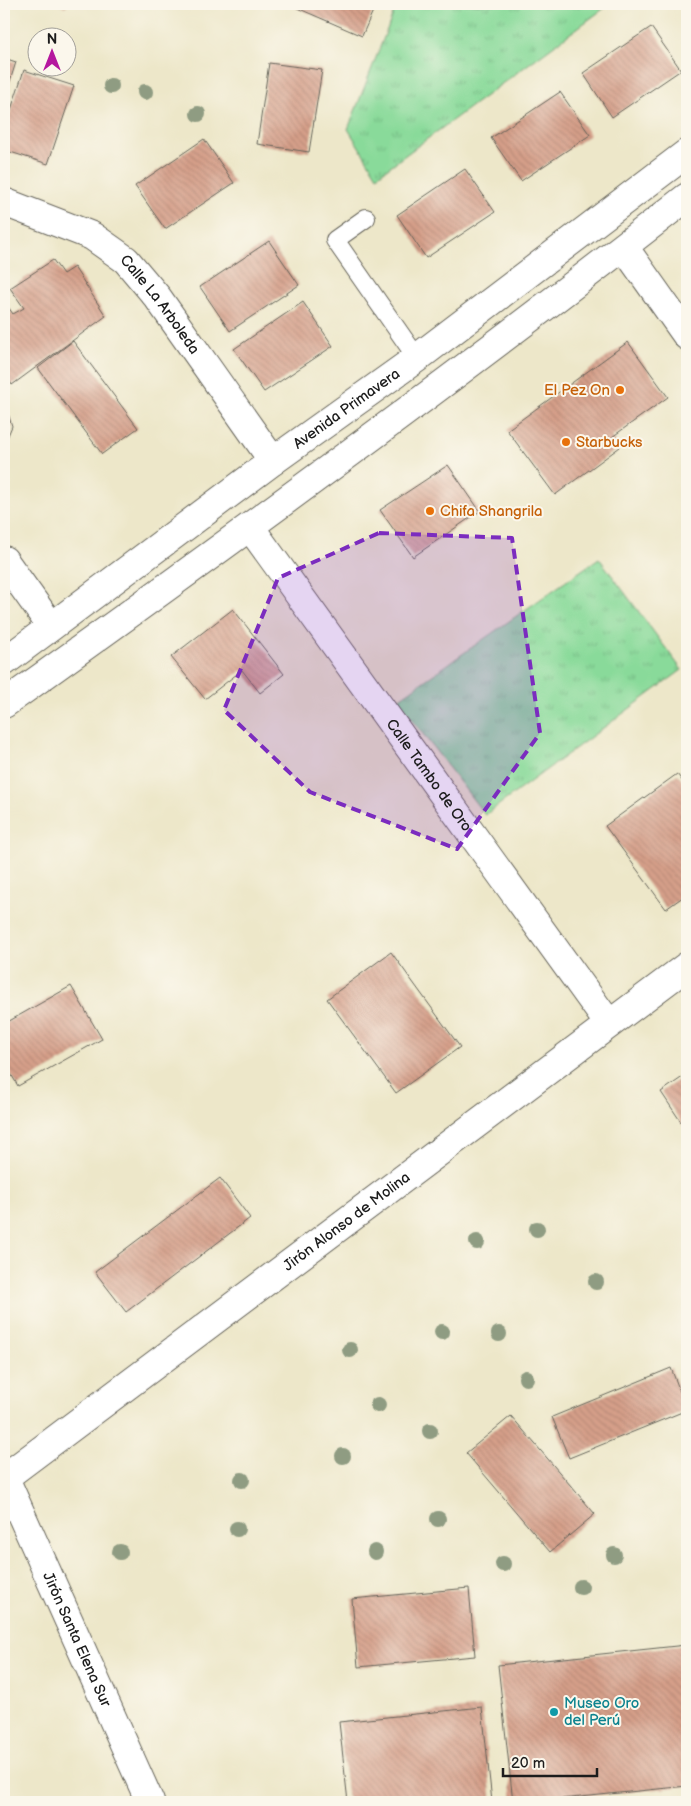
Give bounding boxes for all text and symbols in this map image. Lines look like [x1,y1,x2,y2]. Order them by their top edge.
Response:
north arrow [28,28,78,78]
text: N [47,31,57,48]
street label: Calle La Arboleda [116,251,204,358]
street label: Avenida Primavera [290,364,404,454]
place label: El Pez On [544,381,610,400]
marker: El Pez On [614,384,626,396]
place label: Starbucks [576,433,643,452]
marker: Starbucks [560,436,572,448]
place label: Chifa Shangrila [440,502,542,521]
marker: Chifa Shangrila [424,505,436,517]
street label: Calle Tambo de Oro [382,715,476,835]
street label: Jirón Alonso de Molina [279,1168,414,1276]
street label: Jirón Santa Elena Sur [38,1569,115,1711]
place label: Museo Oro del Perú [564,1694,639,1730]
marker: Museo Oro del Perú [548,1706,560,1718]
scale bar [503,1746,597,1778]
text: 20 m [511,1754,545,1773]

